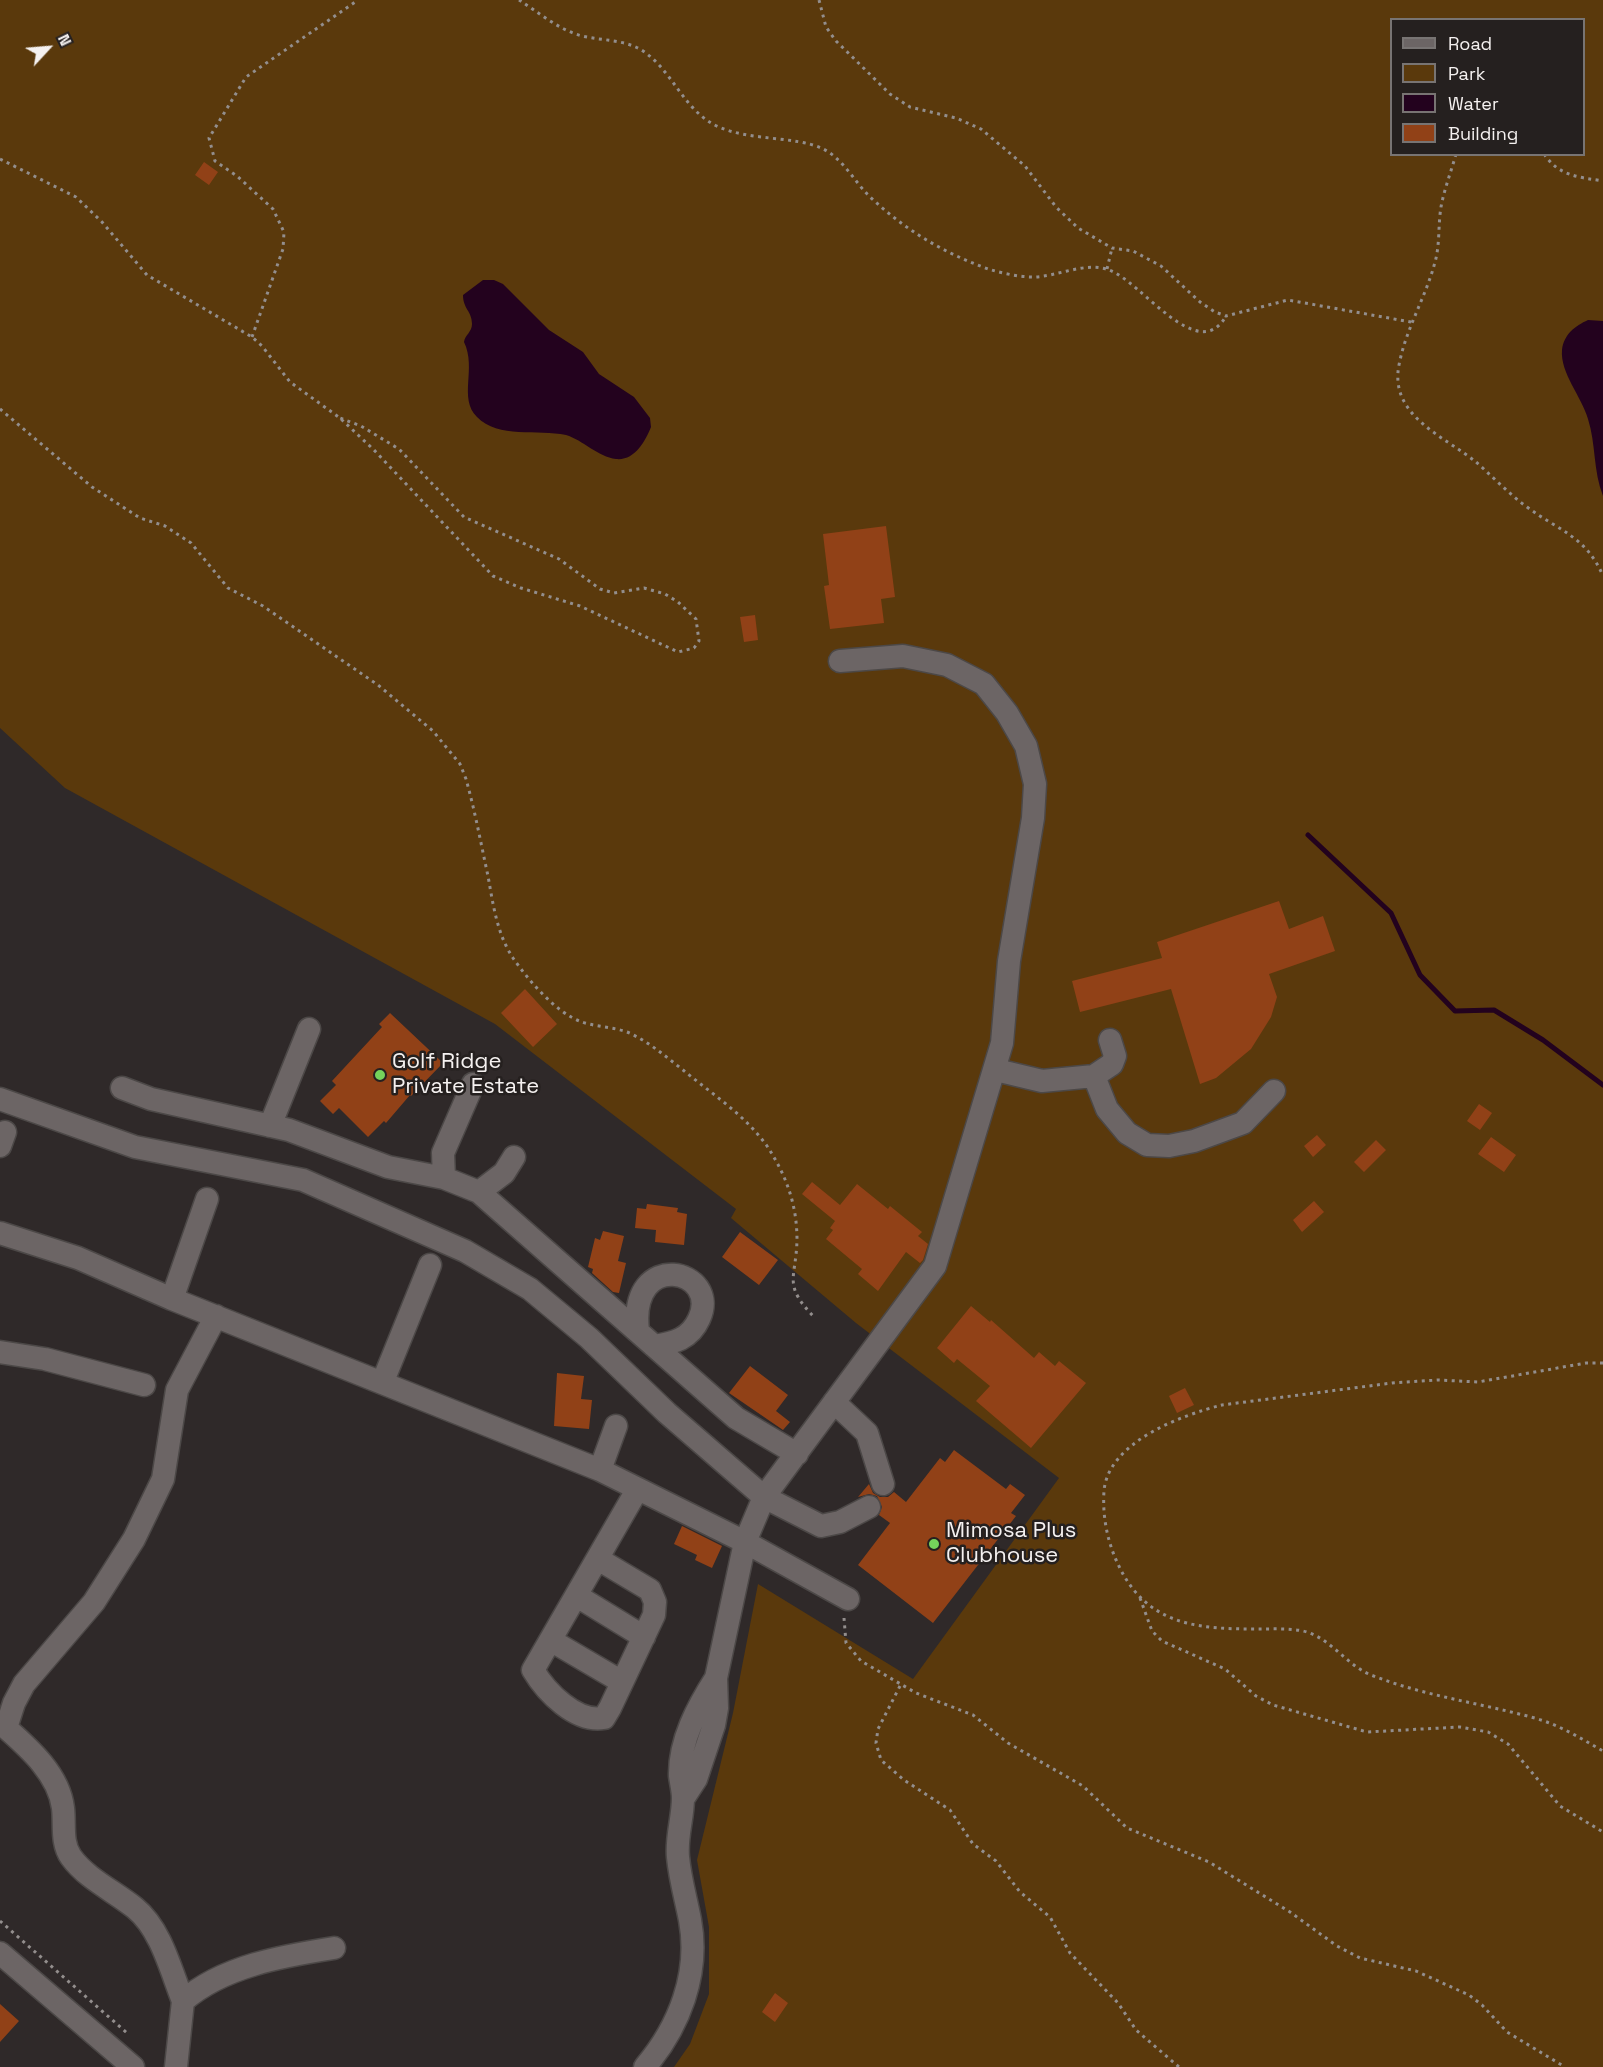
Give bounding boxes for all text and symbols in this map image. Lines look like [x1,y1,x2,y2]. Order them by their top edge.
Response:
north arrow [18,18,78,78]
legend [1390,18,1585,156]
text: N [53,30,76,49]
text: Road [1448,32,1492,55]
text: Park [1448,62,1485,85]
text: Water [1448,92,1499,115]
text: Building [1448,122,1518,145]
place label: Golf Ridge Private Estate [392,1049,539,1100]
marker: Golf Ridge Private Estate [373,1068,387,1082]
place label: Mimosa Plus Clubhouse [946,1518,1076,1570]
marker: Mimosa Plus Clubhouse [927,1537,941,1551]

